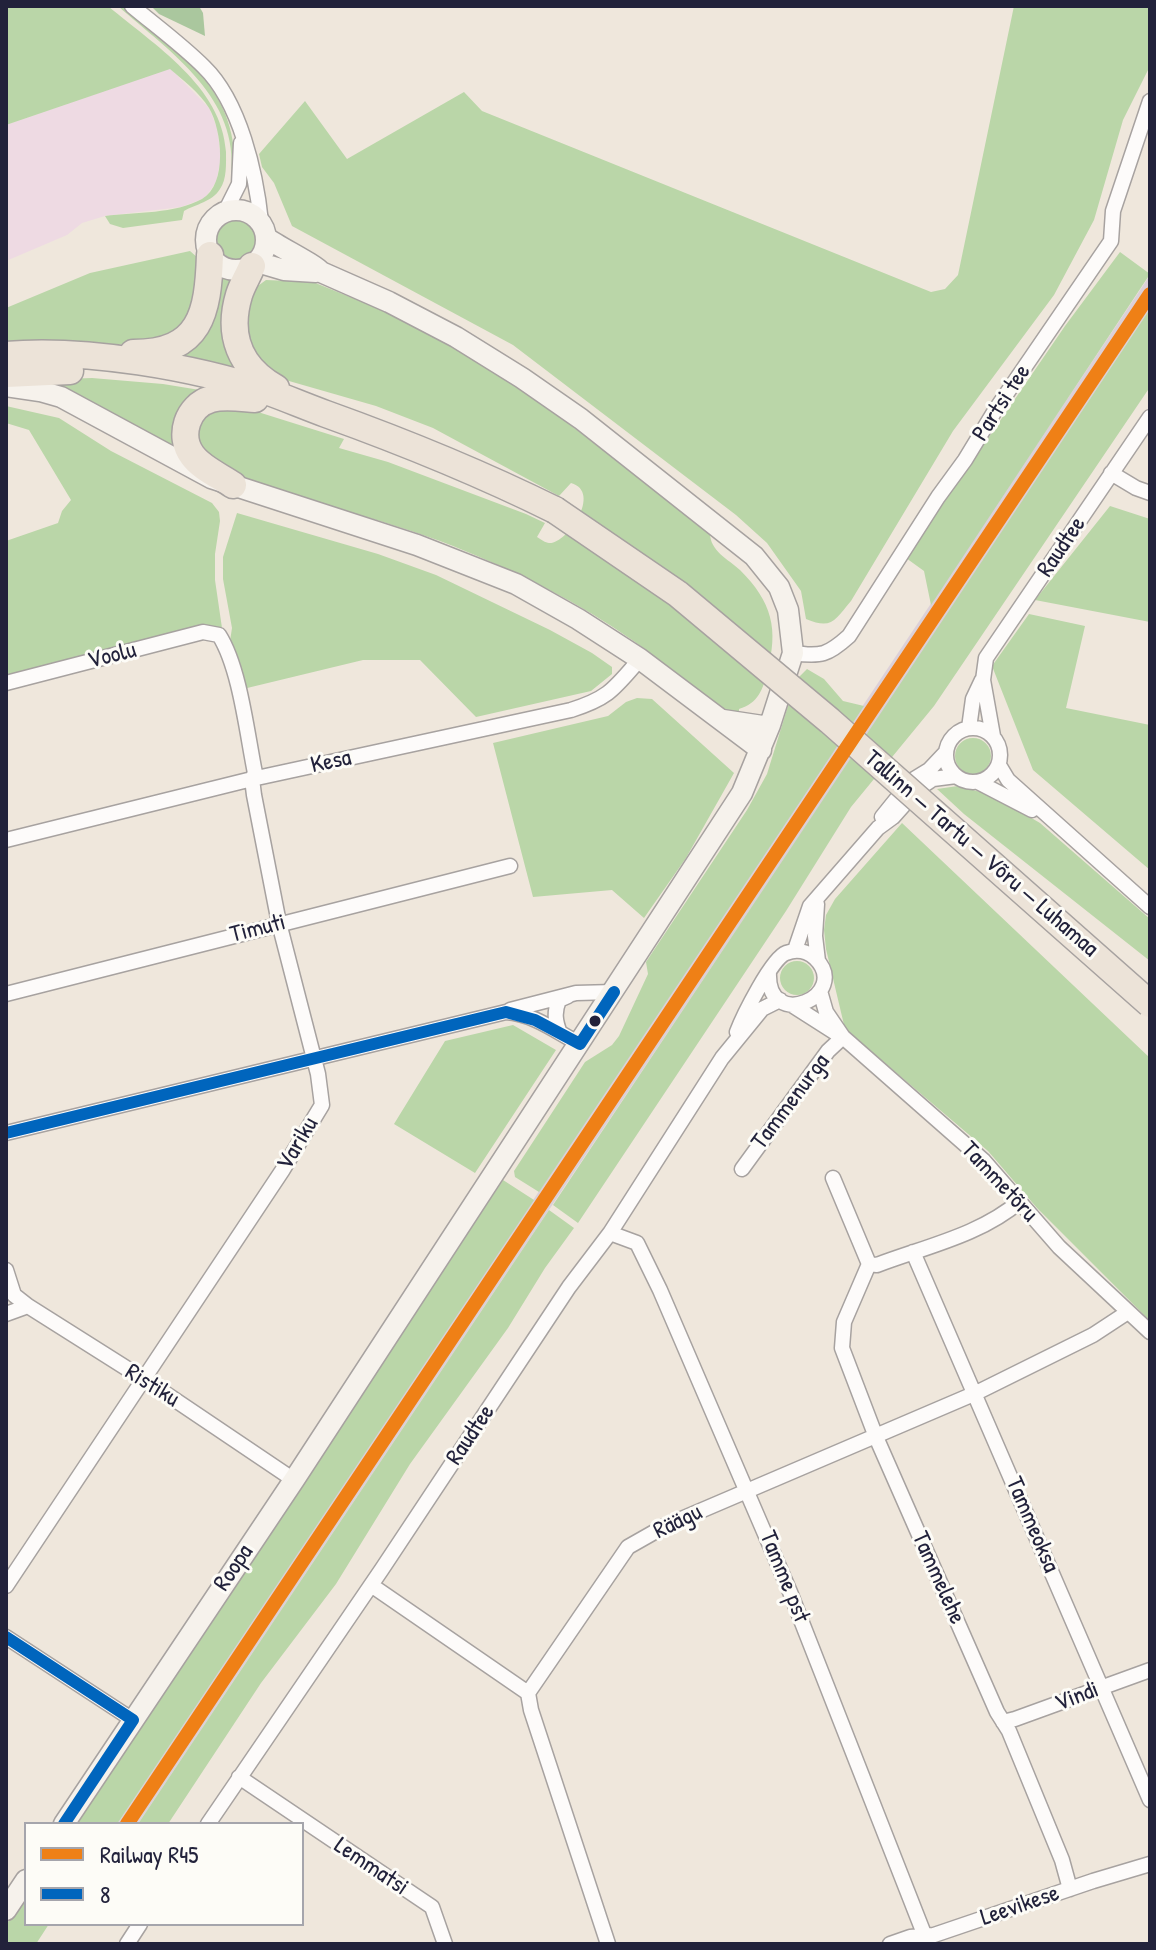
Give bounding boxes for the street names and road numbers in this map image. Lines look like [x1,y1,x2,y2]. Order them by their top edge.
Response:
street label: Partsi tee [967,359,1037,447]
street label: Raudtee [1031,511,1093,583]
street label: Voolu [85,636,139,676]
street label: Kesa [308,744,354,780]
street label: Tallinn — Tartu — Võru — Luhamaa [858,744,1104,964]
street label: Timuti [227,908,289,950]
street label: Tammenurga [746,1048,836,1156]
street label: Variku [271,1112,325,1176]
street label: Tammetõru [955,1136,1043,1228]
street label: Ristiku [119,1358,185,1414]
street label: Raudtee [440,1399,502,1471]
street label: Tammeoksa [999,1473,1065,1577]
street label: Räägu [649,1498,707,1546]
street label: Tamme pst [753,1527,815,1627]
street label: Tammelehe [905,1527,971,1629]
street label: Roopa [208,1539,260,1597]
street label: Vindi [1051,1676,1103,1718]
street label: Lemmatsi [328,1832,414,1902]
street label: Leevikese [977,1879,1063,1933]

